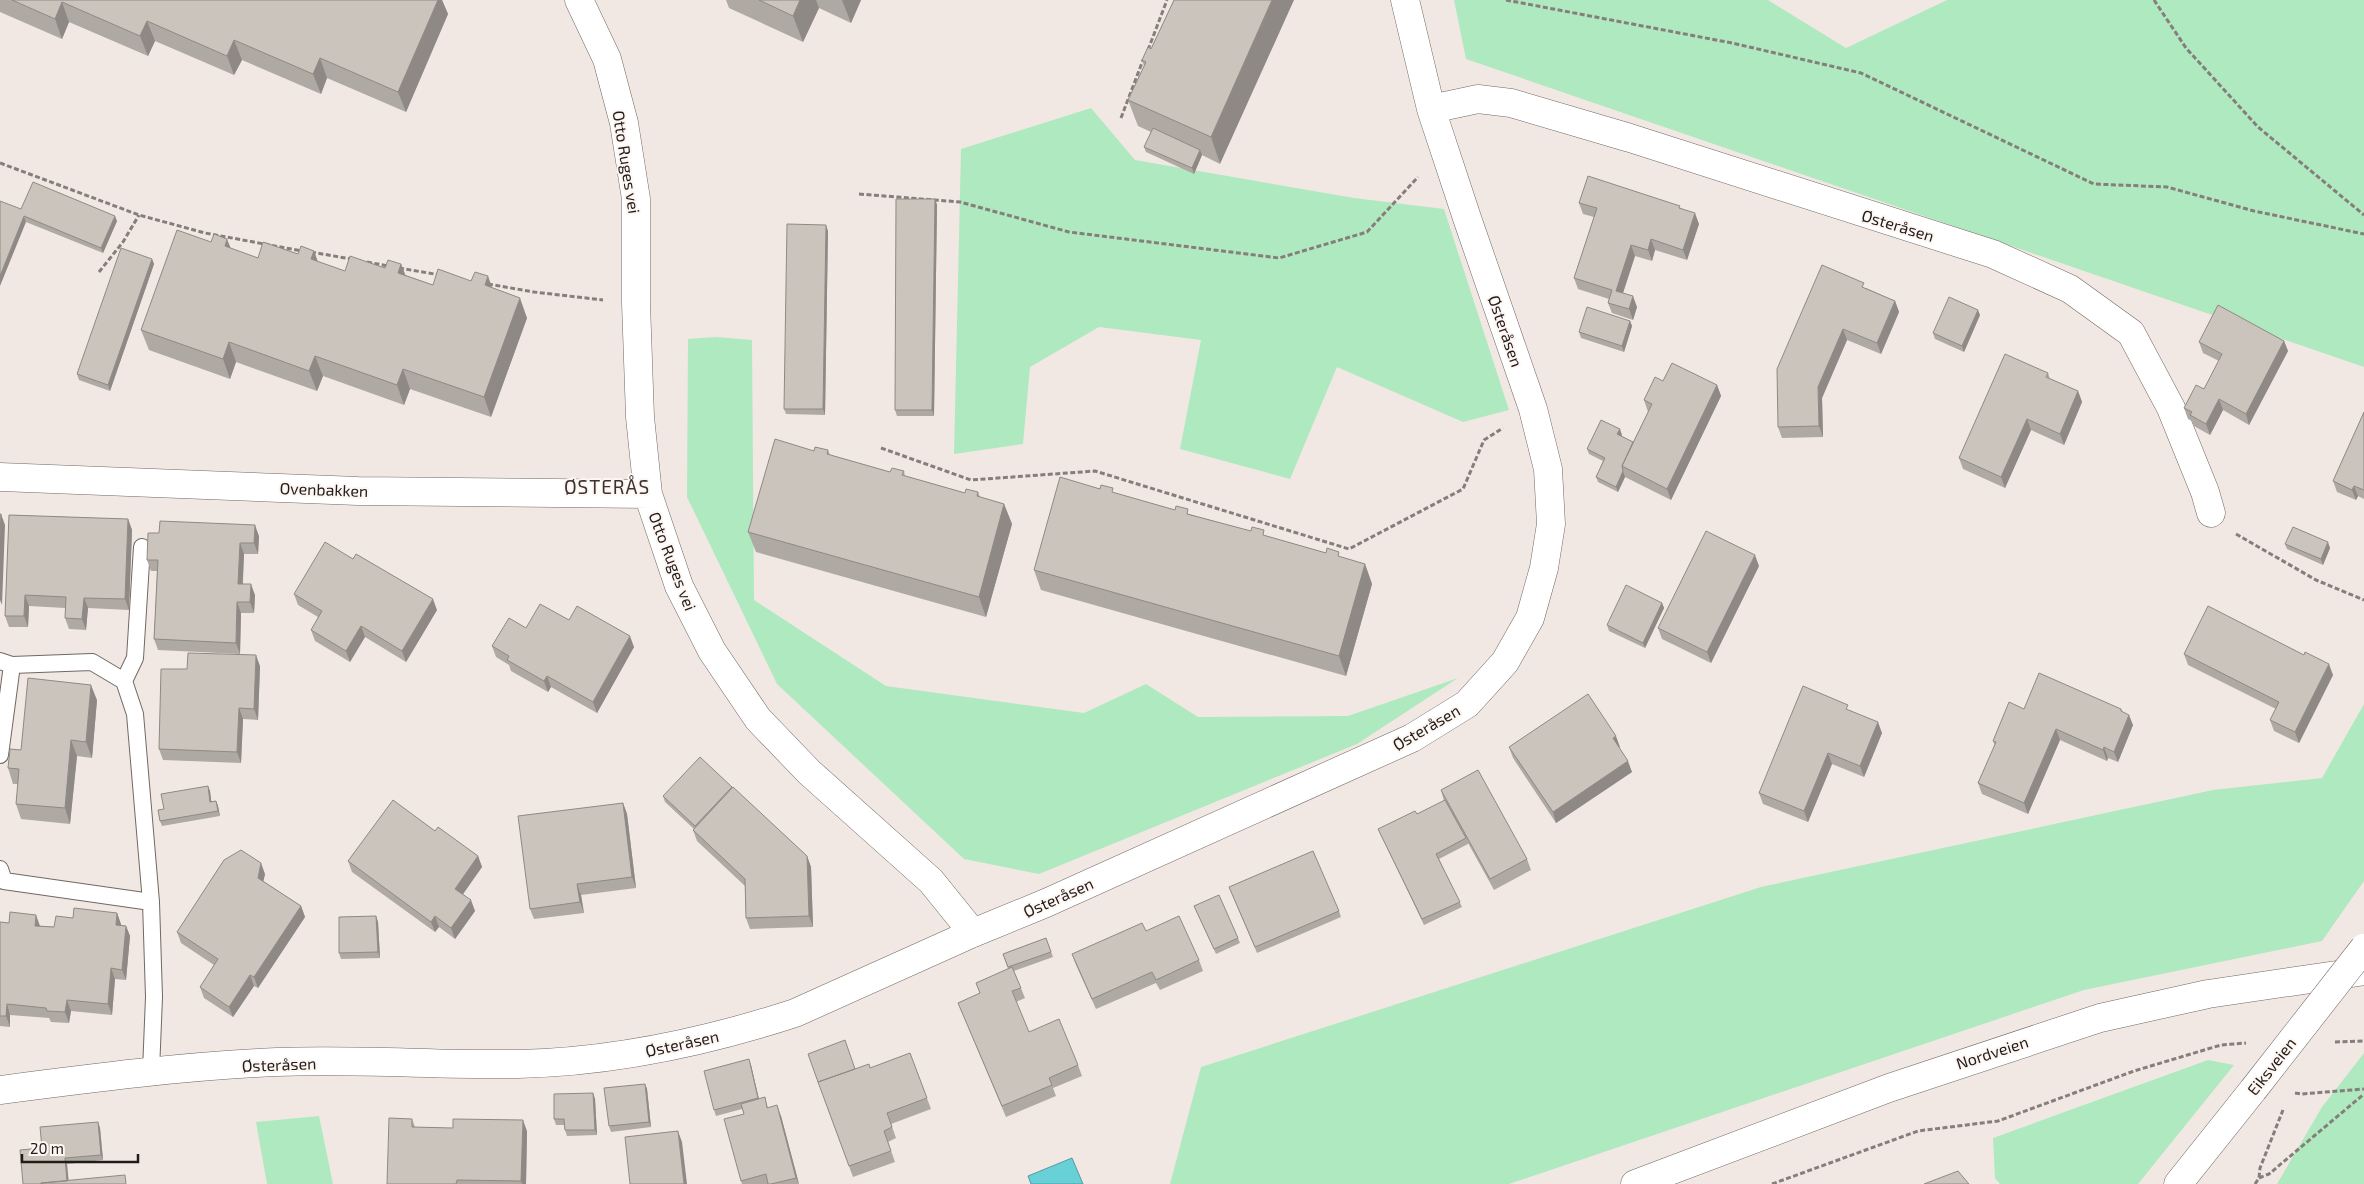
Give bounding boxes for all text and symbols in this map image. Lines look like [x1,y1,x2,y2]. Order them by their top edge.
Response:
street label: Otto Ruges vei [609,109,645,215]
street label: Østeråsen [1860,205,1936,245]
street label: Østeråsen [1485,293,1527,369]
district label: ØSTERÅS [564,475,650,498]
street label: Ovenbakken [279,478,369,500]
street label: Otto Ruges vei [645,509,701,613]
street label: Østeråsen [1389,700,1463,754]
street label: Østeråsen [1020,873,1096,921]
street label: Østeråsen [644,1026,720,1060]
street label: Nordveien [1954,1031,2030,1073]
street label: Eiksveien [2243,1033,2299,1099]
street label: Østeråsen [241,1053,317,1075]
scale bar [22,1132,139,1164]
text: 20 m [30,1139,64,1157]

